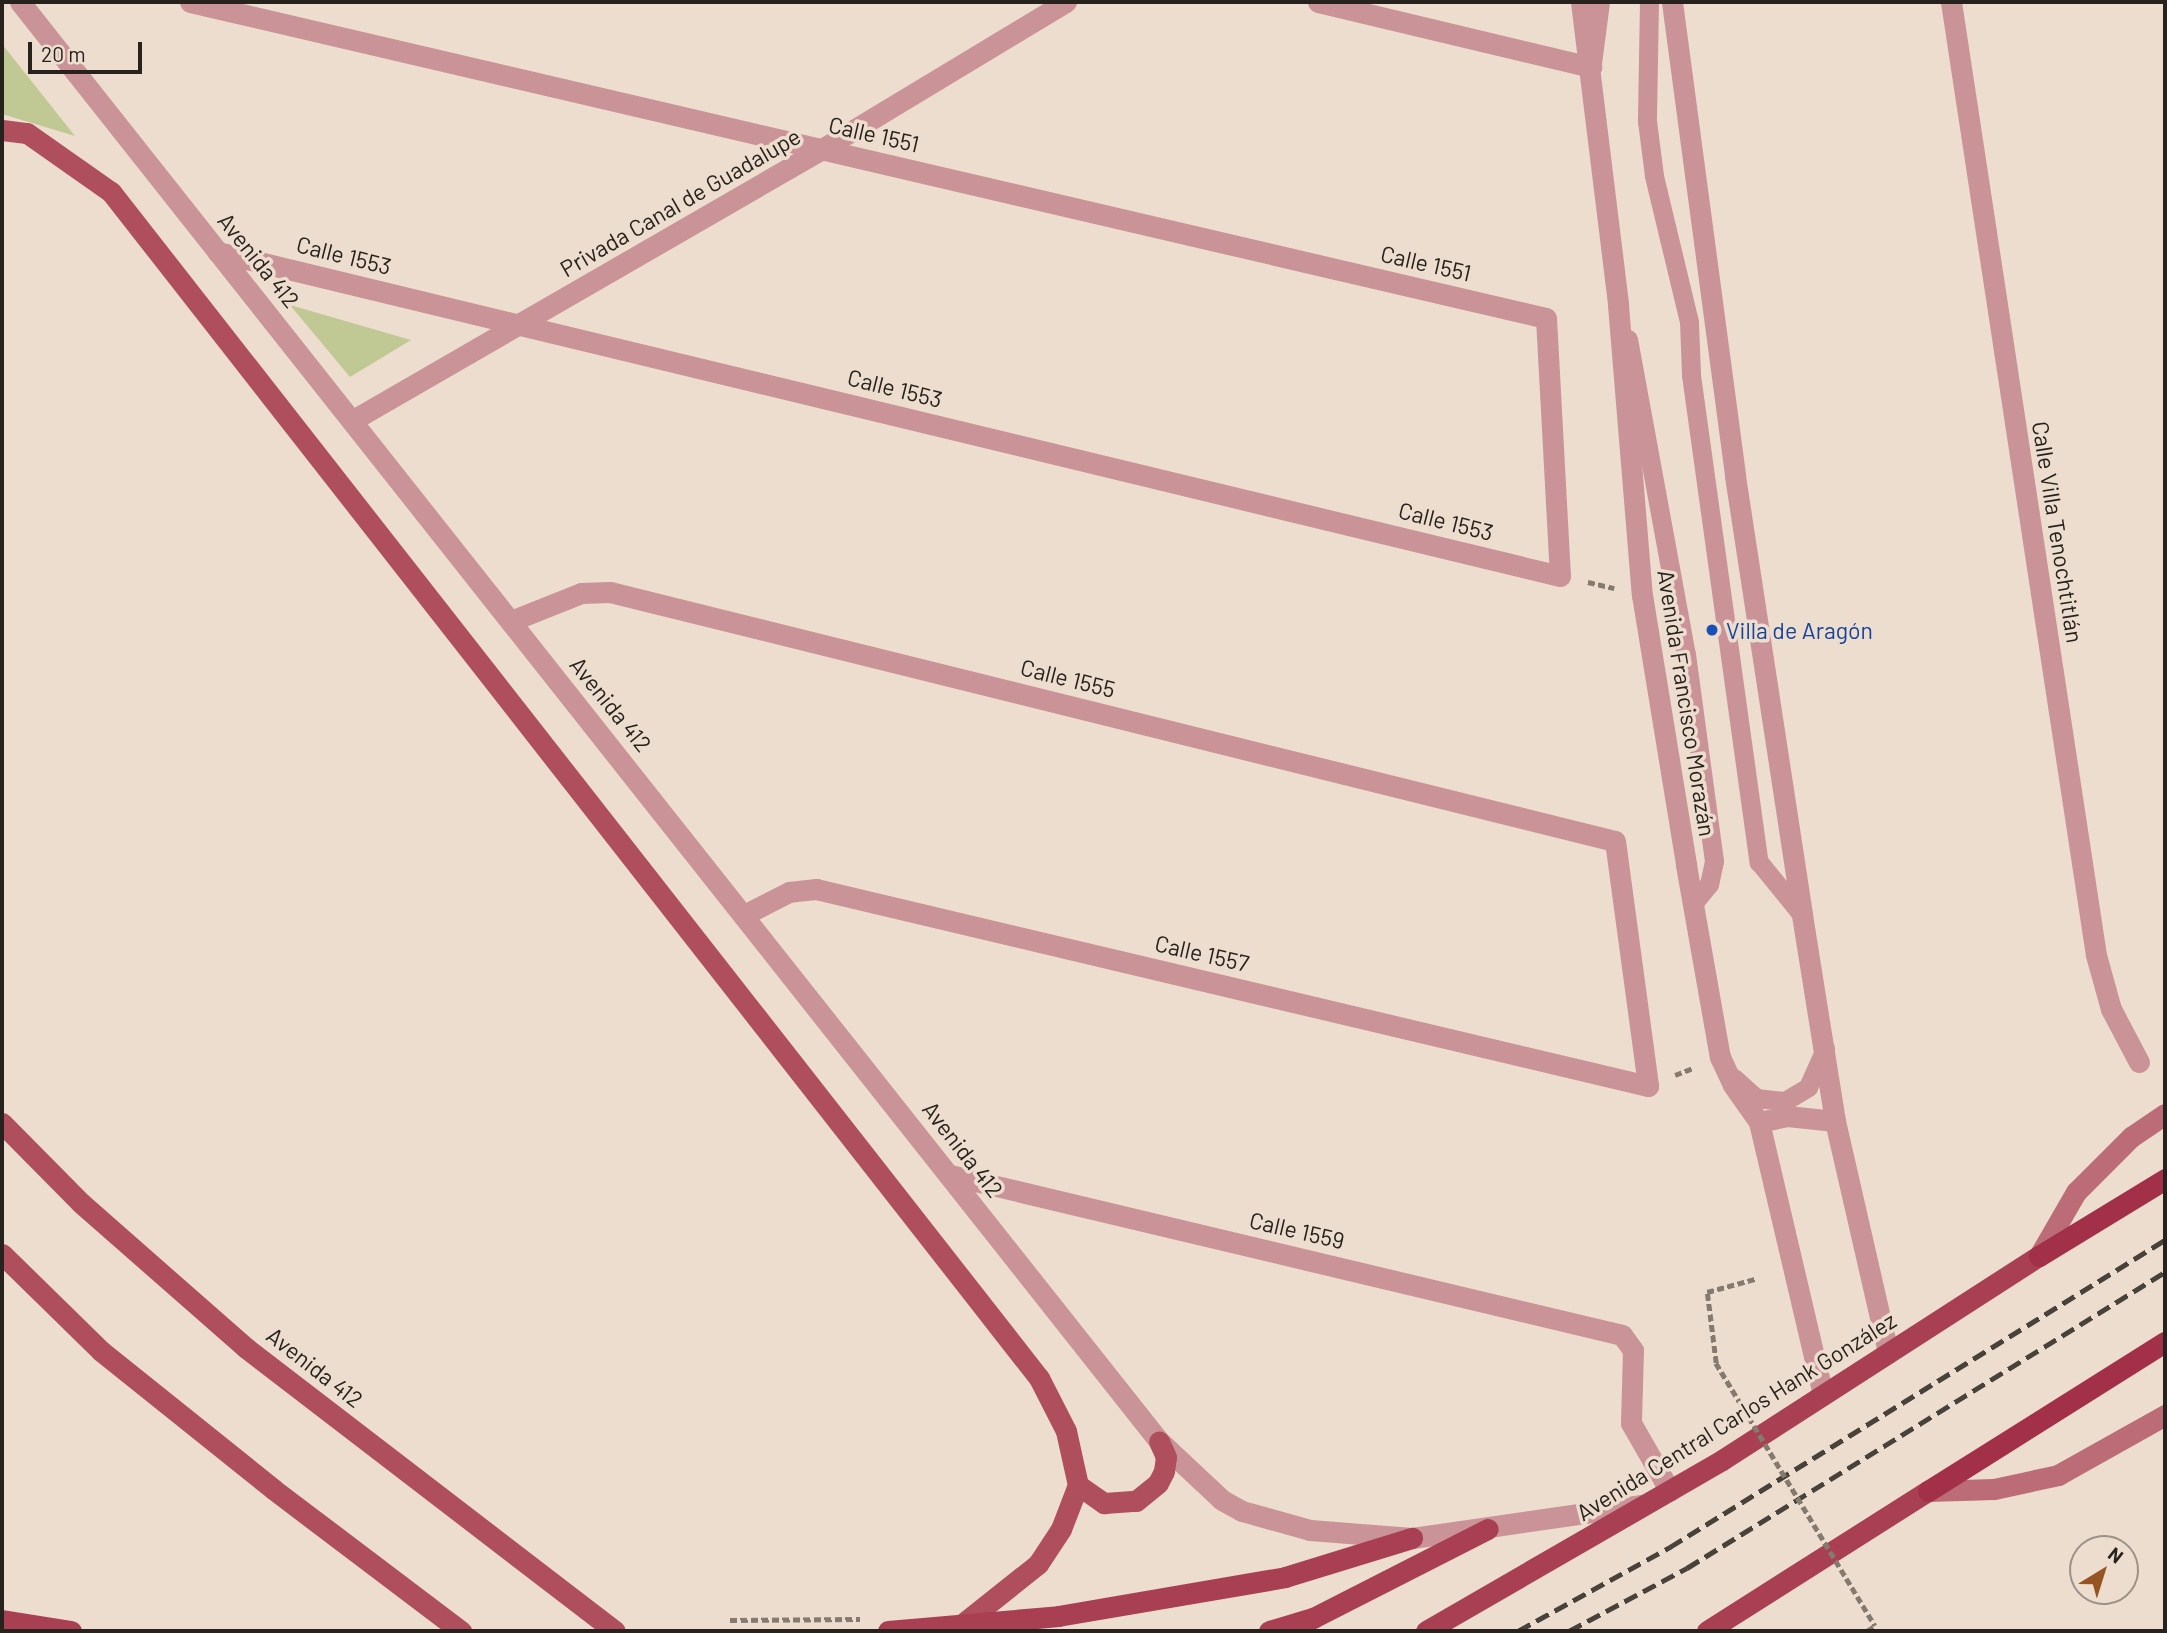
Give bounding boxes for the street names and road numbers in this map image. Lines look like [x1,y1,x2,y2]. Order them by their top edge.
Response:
street label: Calle 1551 [826,110,922,158]
street label: Privada Canal de Guadalupe [555,122,805,282]
street label: Avenida 412 [212,207,306,313]
street label: Calle 1553 [294,230,394,280]
street label: Calle 1551 [1378,239,1474,287]
street label: Calle 1553 [845,363,945,413]
street label: Calle Villa Tenochtitlán [2027,419,2089,645]
street label: Calle 1553 [1396,496,1496,546]
street label: Avenida Francisco Morazán [1652,568,1722,838]
street label: Avenida 412 [564,651,658,757]
street label: Calle 1555 [1018,653,1118,703]
street label: Calle 1557 [1152,929,1252,977]
street label: Avenida 412 [917,1096,1009,1202]
street label: Calle 1559 [1247,1206,1347,1254]
street label: Avenida Central Carlos Hank González [1571,1306,1901,1526]
street label: Avenida 412 [262,1321,368,1413]

